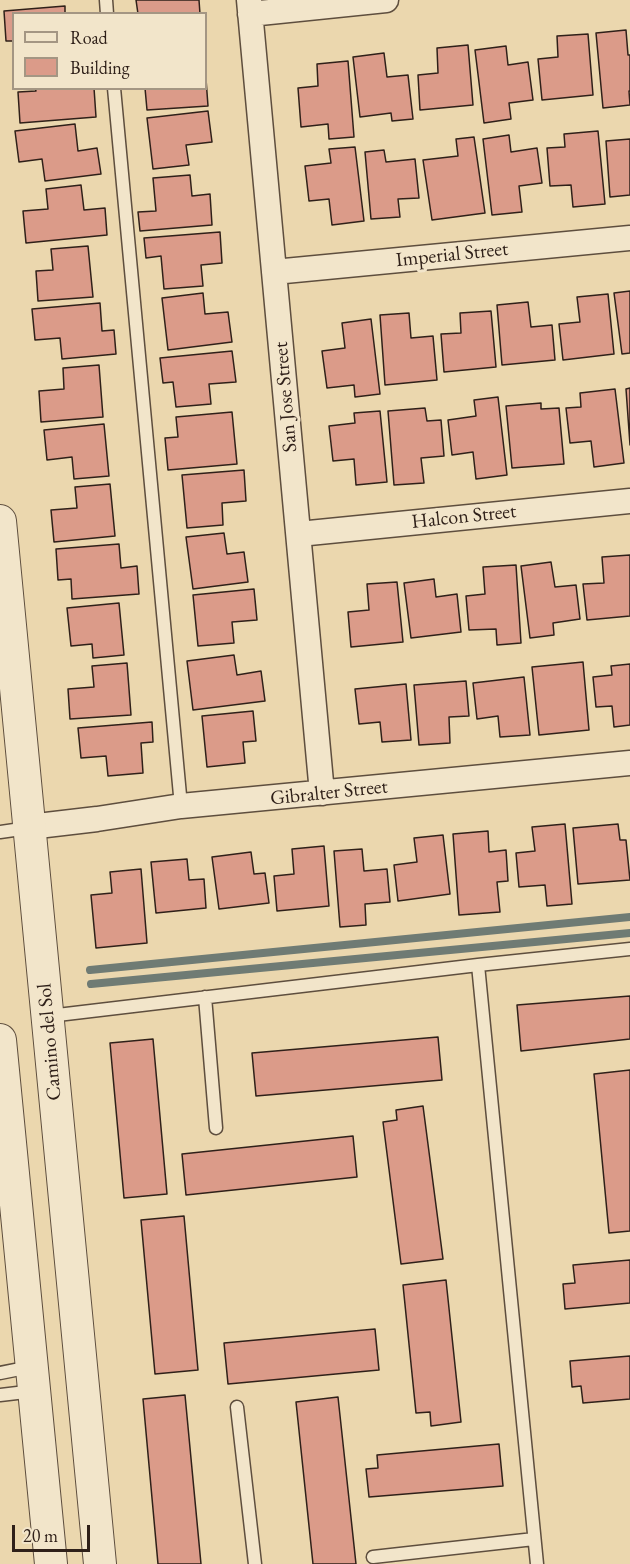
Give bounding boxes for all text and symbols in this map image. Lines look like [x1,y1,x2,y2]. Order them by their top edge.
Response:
legend [12,12,207,90]
text: Road [70,26,108,49]
text: Building [70,56,130,79]
street label: Imperial Street [395,237,509,273]
street label: San Jose Street [269,341,303,453]
street label: Halcon Street [410,500,518,534]
street label: Gibralter Street [269,775,389,811]
street label: Camino del Sol [33,982,67,1102]
scale bar [15,1513,93,1551]
text: 20 m [23,1524,58,1547]

